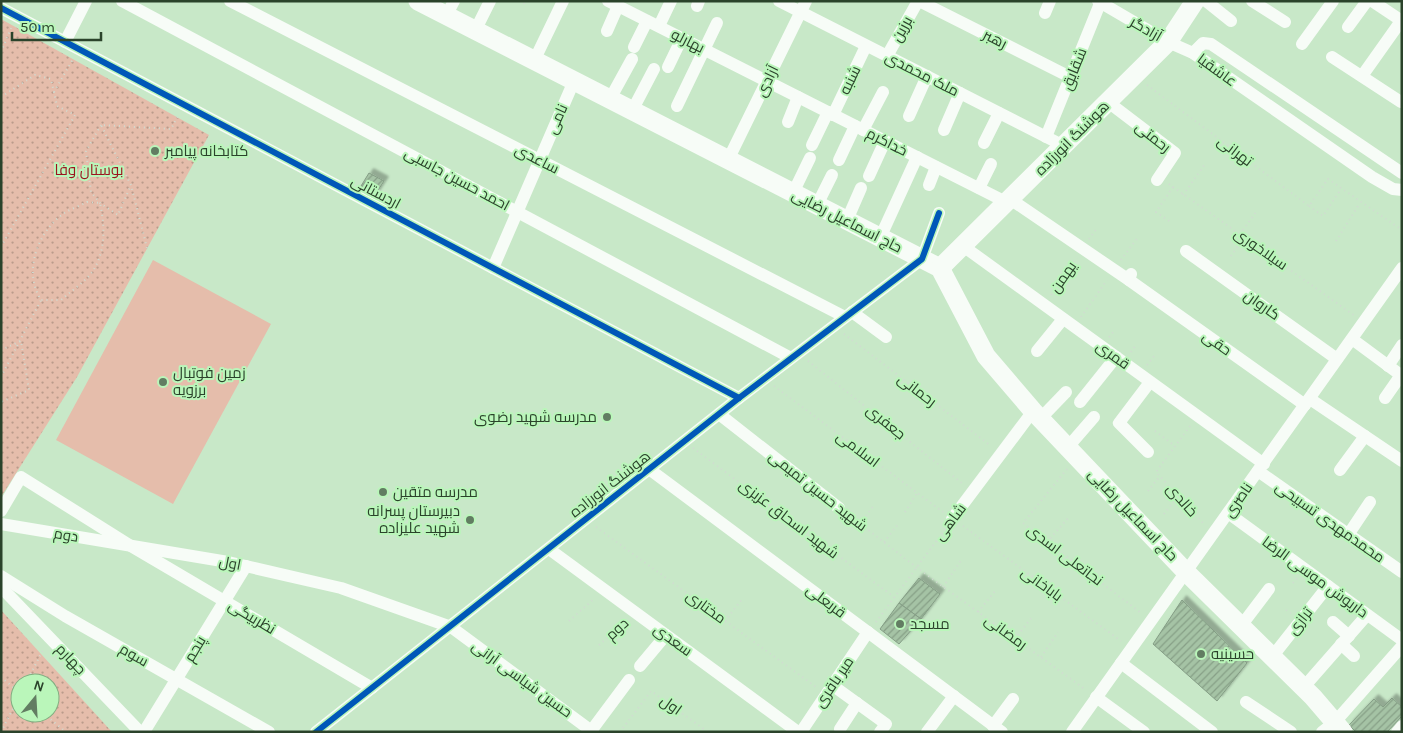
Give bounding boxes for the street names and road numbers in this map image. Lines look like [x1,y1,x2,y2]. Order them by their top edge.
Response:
street label: آزادگر [1126,12,1165,45]
street label: برزین [888,13,917,46]
street label: بهارلو [668,25,708,58]
street label: رهبر [979,25,1010,53]
street label: شقایق [1057,45,1091,93]
street label: ملک محمدی [882,48,962,101]
street label: عاشقیا [1194,50,1240,90]
street label: آزادی [752,62,783,100]
street label: شنبه [835,63,865,97]
street label: هوشنگ انورزاده [1031,97,1113,179]
street label: نامی [542,101,573,137]
street label: رحمتی [1131,118,1174,157]
street label: خداکرم [863,124,911,161]
street label: تهرانی [1213,132,1256,171]
street label: ساعدی [511,140,562,179]
street label: احمد حسین جاسبی [401,144,513,215]
street label: اردستانی [348,171,404,213]
street label: حاج اسماعیل رضایی [788,185,905,258]
street label: سیلاخوری [1230,224,1291,275]
street label: یهمن [1046,258,1081,297]
street label: کاروان [1240,286,1284,325]
street label: حقی [1198,327,1235,360]
street label: قمری [1092,337,1133,374]
street label: رحمانی [893,370,940,411]
street label: جعفری [862,401,909,444]
street label: اسلامی [832,427,883,472]
street label: هوشنگ انورزاده [566,447,654,521]
street label: شهید حسین تمیمی [765,447,871,536]
street label: حاج اسماعیل رضایی [1083,465,1182,566]
street label: شهید اسحاق عزیزی [735,476,842,563]
street label: محمدمهدی تسبیحی [1271,478,1388,567]
street label: ناصری [1220,479,1257,521]
street label: خالدی [1162,480,1202,521]
street label: شاهی [930,500,971,545]
street label: نجاتعلی اسدی [1023,521,1106,590]
street label: دوم [52,524,80,547]
street label: داریوش موسی الرضا [1258,533,1371,622]
street label: اول [217,552,243,574]
street label: باباخانی [1017,563,1066,606]
street label: قربعلی [802,580,849,623]
street label: مختاری [682,587,729,628]
street label: نظربیگی [225,596,279,639]
street label: ترازی [1284,604,1317,639]
street label: رمضانی [981,611,1031,654]
street label: دوم [602,614,633,645]
street label: سعدی [650,620,696,661]
street label: پنجم [180,633,211,666]
street label: حسین شیاسی آرانی [468,637,576,722]
street label: چهارم [51,640,90,679]
street label: سوم [116,640,152,671]
street label: میر باقری [810,653,858,711]
street label: اول [657,691,685,719]

